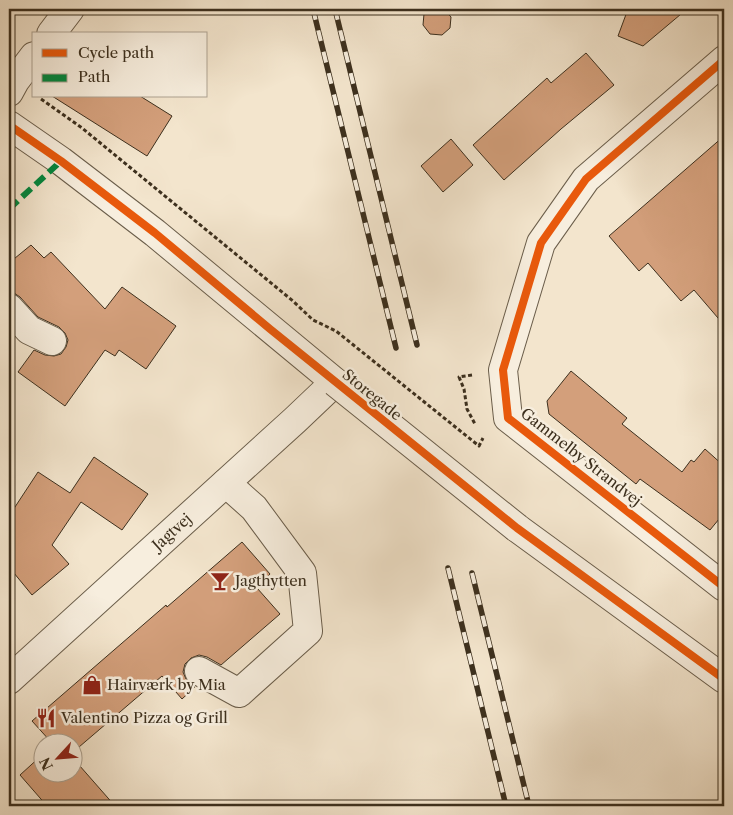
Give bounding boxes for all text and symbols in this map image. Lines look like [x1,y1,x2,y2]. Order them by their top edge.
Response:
legend [32,32,208,98]
text: Cycle path [78,43,155,62]
text: Path [78,67,111,86]
street label: Storegade [339,365,406,424]
street label: Gammelby Strandvej [517,403,646,510]
street label: Jagtvej [147,509,195,556]
bar icon: Jagthytten [209,570,231,592]
place label: Jagthytten [233,571,308,590]
shop icon: Hairværk by Mia [81,674,103,696]
place label: Hairværk by Mia [107,675,226,694]
restaurant icon: Valentino Pizza og Grill [35,707,57,729]
place label: Valentino Pizza og Grill [60,708,228,727]
north arrow [32,732,82,782]
text: N [36,754,57,773]

